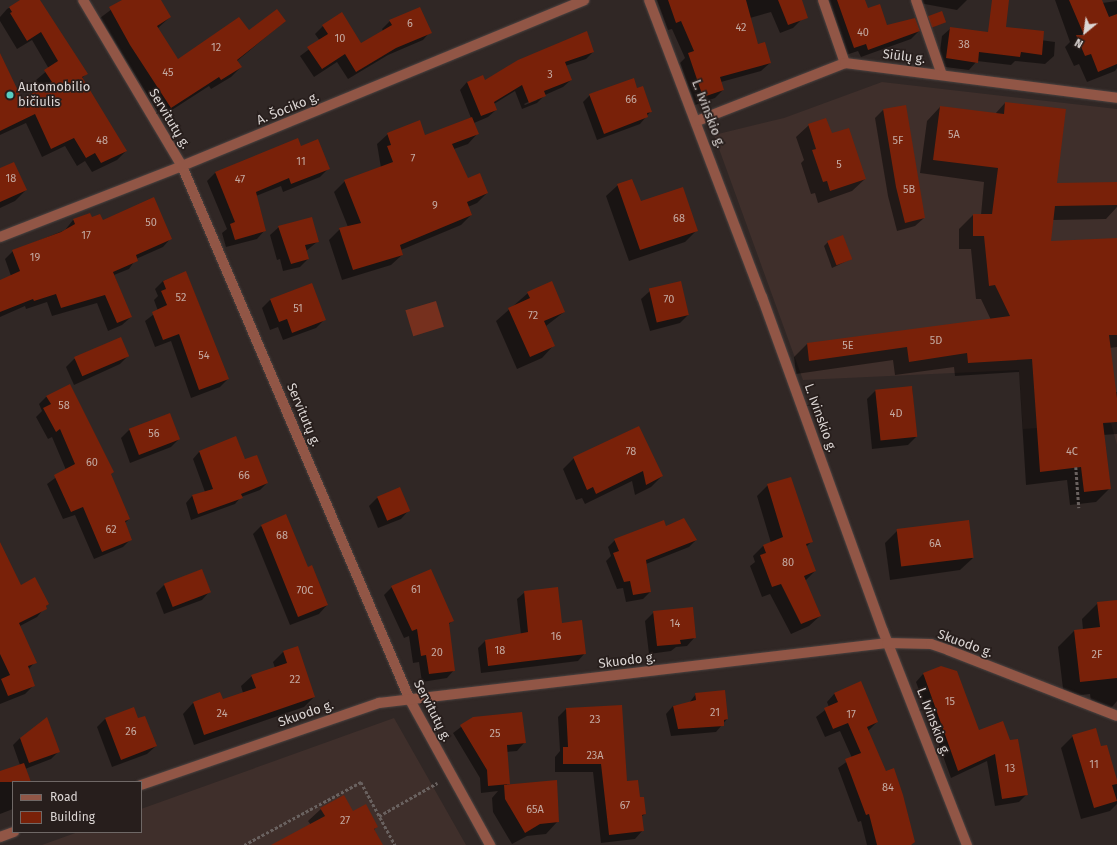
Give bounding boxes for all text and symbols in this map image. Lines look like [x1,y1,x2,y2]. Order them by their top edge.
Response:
north arrow [1065,12,1105,52]
house number: 6 [407,17,413,31]
house number: 42 [735,21,747,35]
house number: 40 [857,26,869,40]
house number: 10 [335,32,345,46]
text: N [1073,35,1085,50]
house number: 38 [958,38,970,52]
house number: 12 [211,41,221,55]
street label: Siūlų g. [882,47,926,67]
house number: 45 [162,66,174,80]
house number: 3 [547,68,553,82]
street label: L. Ivinskio g. [688,78,728,150]
place label: Automobilio bičiulis [18,80,90,111]
street label: Servitutų g. [145,86,193,152]
street label: A. Šociko g. [254,89,322,129]
marker: Automobilio bičiulis [5,90,15,100]
house number: 66 [625,93,637,107]
house number: 5A [948,128,960,142]
house number: 48 [96,134,108,148]
house number: 5F [893,134,903,148]
house number: 7 [411,152,415,166]
house number: 11 [296,155,306,169]
house number: 5 [836,158,842,172]
house number: 18 [6,172,16,186]
house number: 47 [235,173,245,187]
house number: 5B [903,183,915,197]
house number: 9 [432,199,438,213]
house number: 68 [673,212,685,226]
house number: 50 [145,216,157,230]
house number: 17 [81,229,91,243]
house number: 19 [30,251,40,265]
house number: 52 [176,291,186,305]
house number: 70 [664,293,674,307]
house number: 51 [293,302,303,316]
house number: 72 [528,309,538,323]
house number: 5D [930,334,942,348]
house number: 5E [842,339,854,353]
house number: 54 [198,349,210,363]
street label: Servitutų g. [283,381,323,449]
street label: L. Ivinskio g. [800,382,840,454]
house number: 58 [58,399,70,413]
house number: 4D [890,407,902,421]
house number: 56 [148,427,160,441]
house number: 78 [626,445,636,459]
house number: 4C [1066,445,1078,459]
house number: 60 [86,456,98,470]
house number: 66 [238,469,250,483]
house number: 62 [105,523,117,537]
house number: 68 [276,529,288,543]
house number: 6A [929,537,941,551]
house number: 80 [782,556,794,570]
house number: 61 [411,583,421,597]
house number: 70C [296,584,314,598]
house number: 14 [670,617,680,631]
street label: Skuodo g. [935,627,995,661]
house number: 16 [551,630,561,644]
house number: 18 [495,644,505,658]
house number: 20 [431,646,443,660]
house number: 2F [1092,648,1102,662]
street label: Skuodo g. [598,650,656,672]
house number: 22 [290,673,300,687]
street label: Servitutų g. [410,678,454,744]
street label: L. Ivinskio g. [913,686,953,758]
house number: 15 [945,695,955,709]
street label: Skuodo g. [276,697,336,731]
house number: 21 [710,706,720,720]
house number: 24 [217,707,227,721]
house number: 17 [846,708,856,722]
house number: 23 [590,713,600,727]
house number: 26 [125,725,137,739]
house number: 25 [490,727,500,741]
house number: 23A [586,749,604,763]
house number: 11 [1089,758,1099,772]
house number: 13 [1005,762,1015,776]
legend [12,781,142,833]
house number: 84 [882,781,894,795]
text: Road [50,790,78,804]
house number: 67 [620,799,630,813]
house number: 65A [526,803,544,817]
text: Building [50,810,95,824]
house number: 27 [340,814,350,828]

